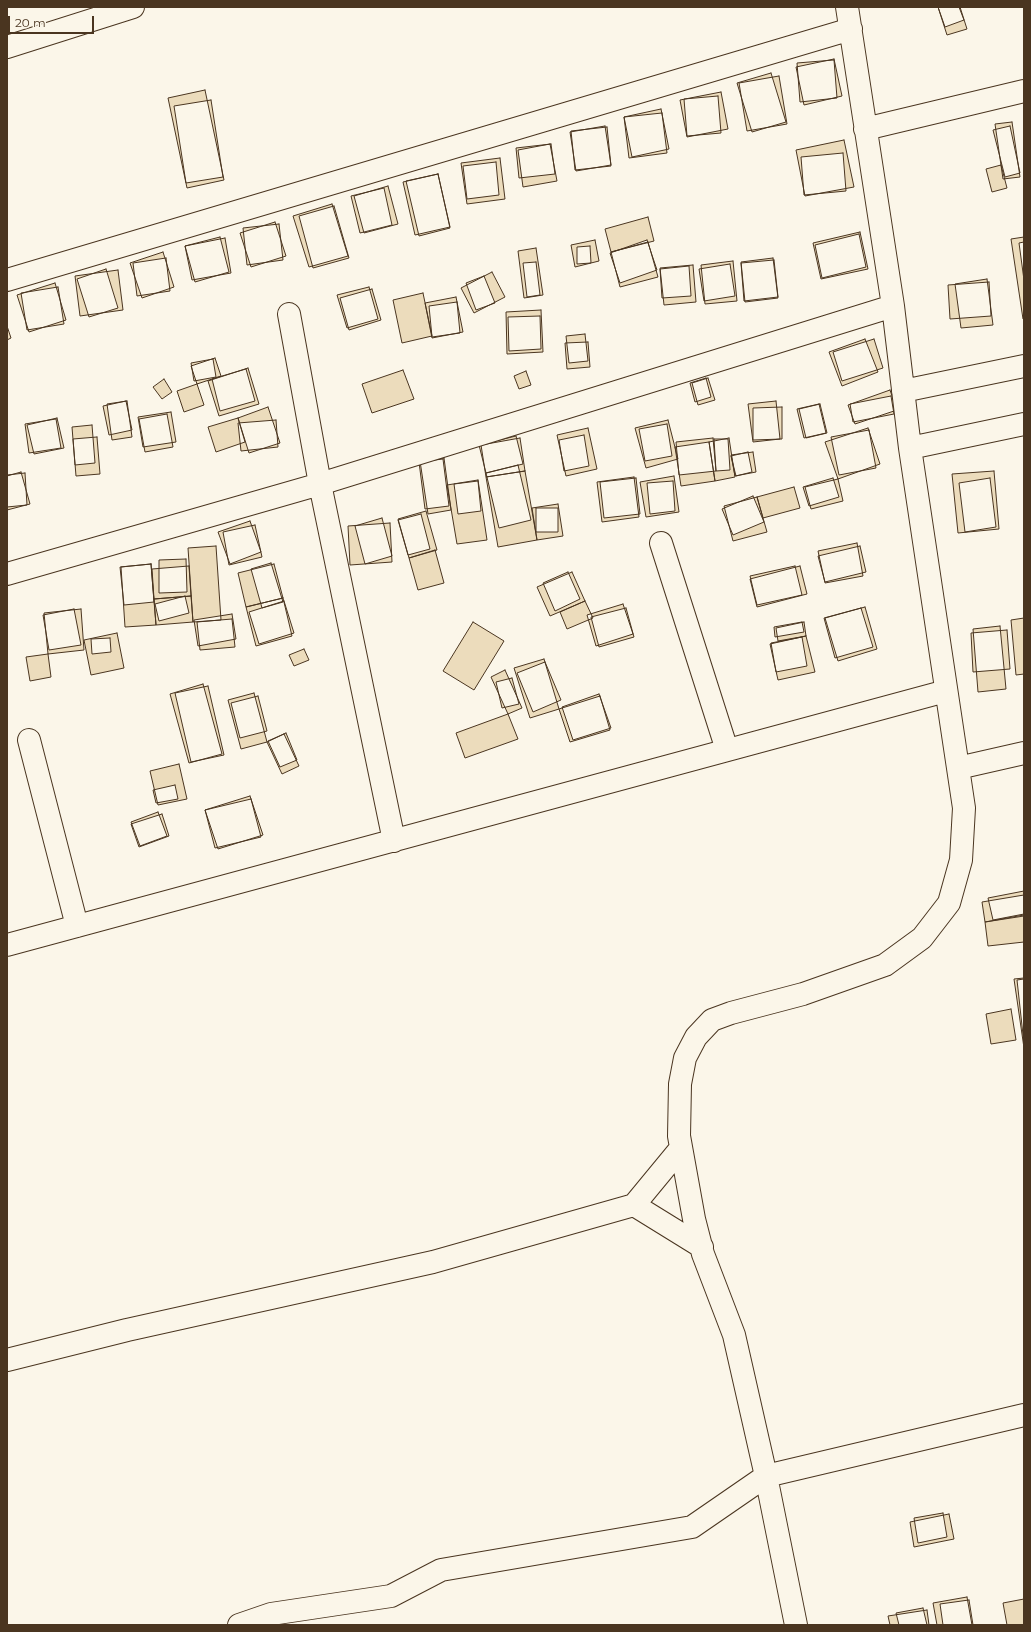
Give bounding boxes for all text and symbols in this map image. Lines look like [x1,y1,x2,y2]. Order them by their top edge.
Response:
scale bar [10,8,96,34]
text: 20 m [15,15,46,30]

